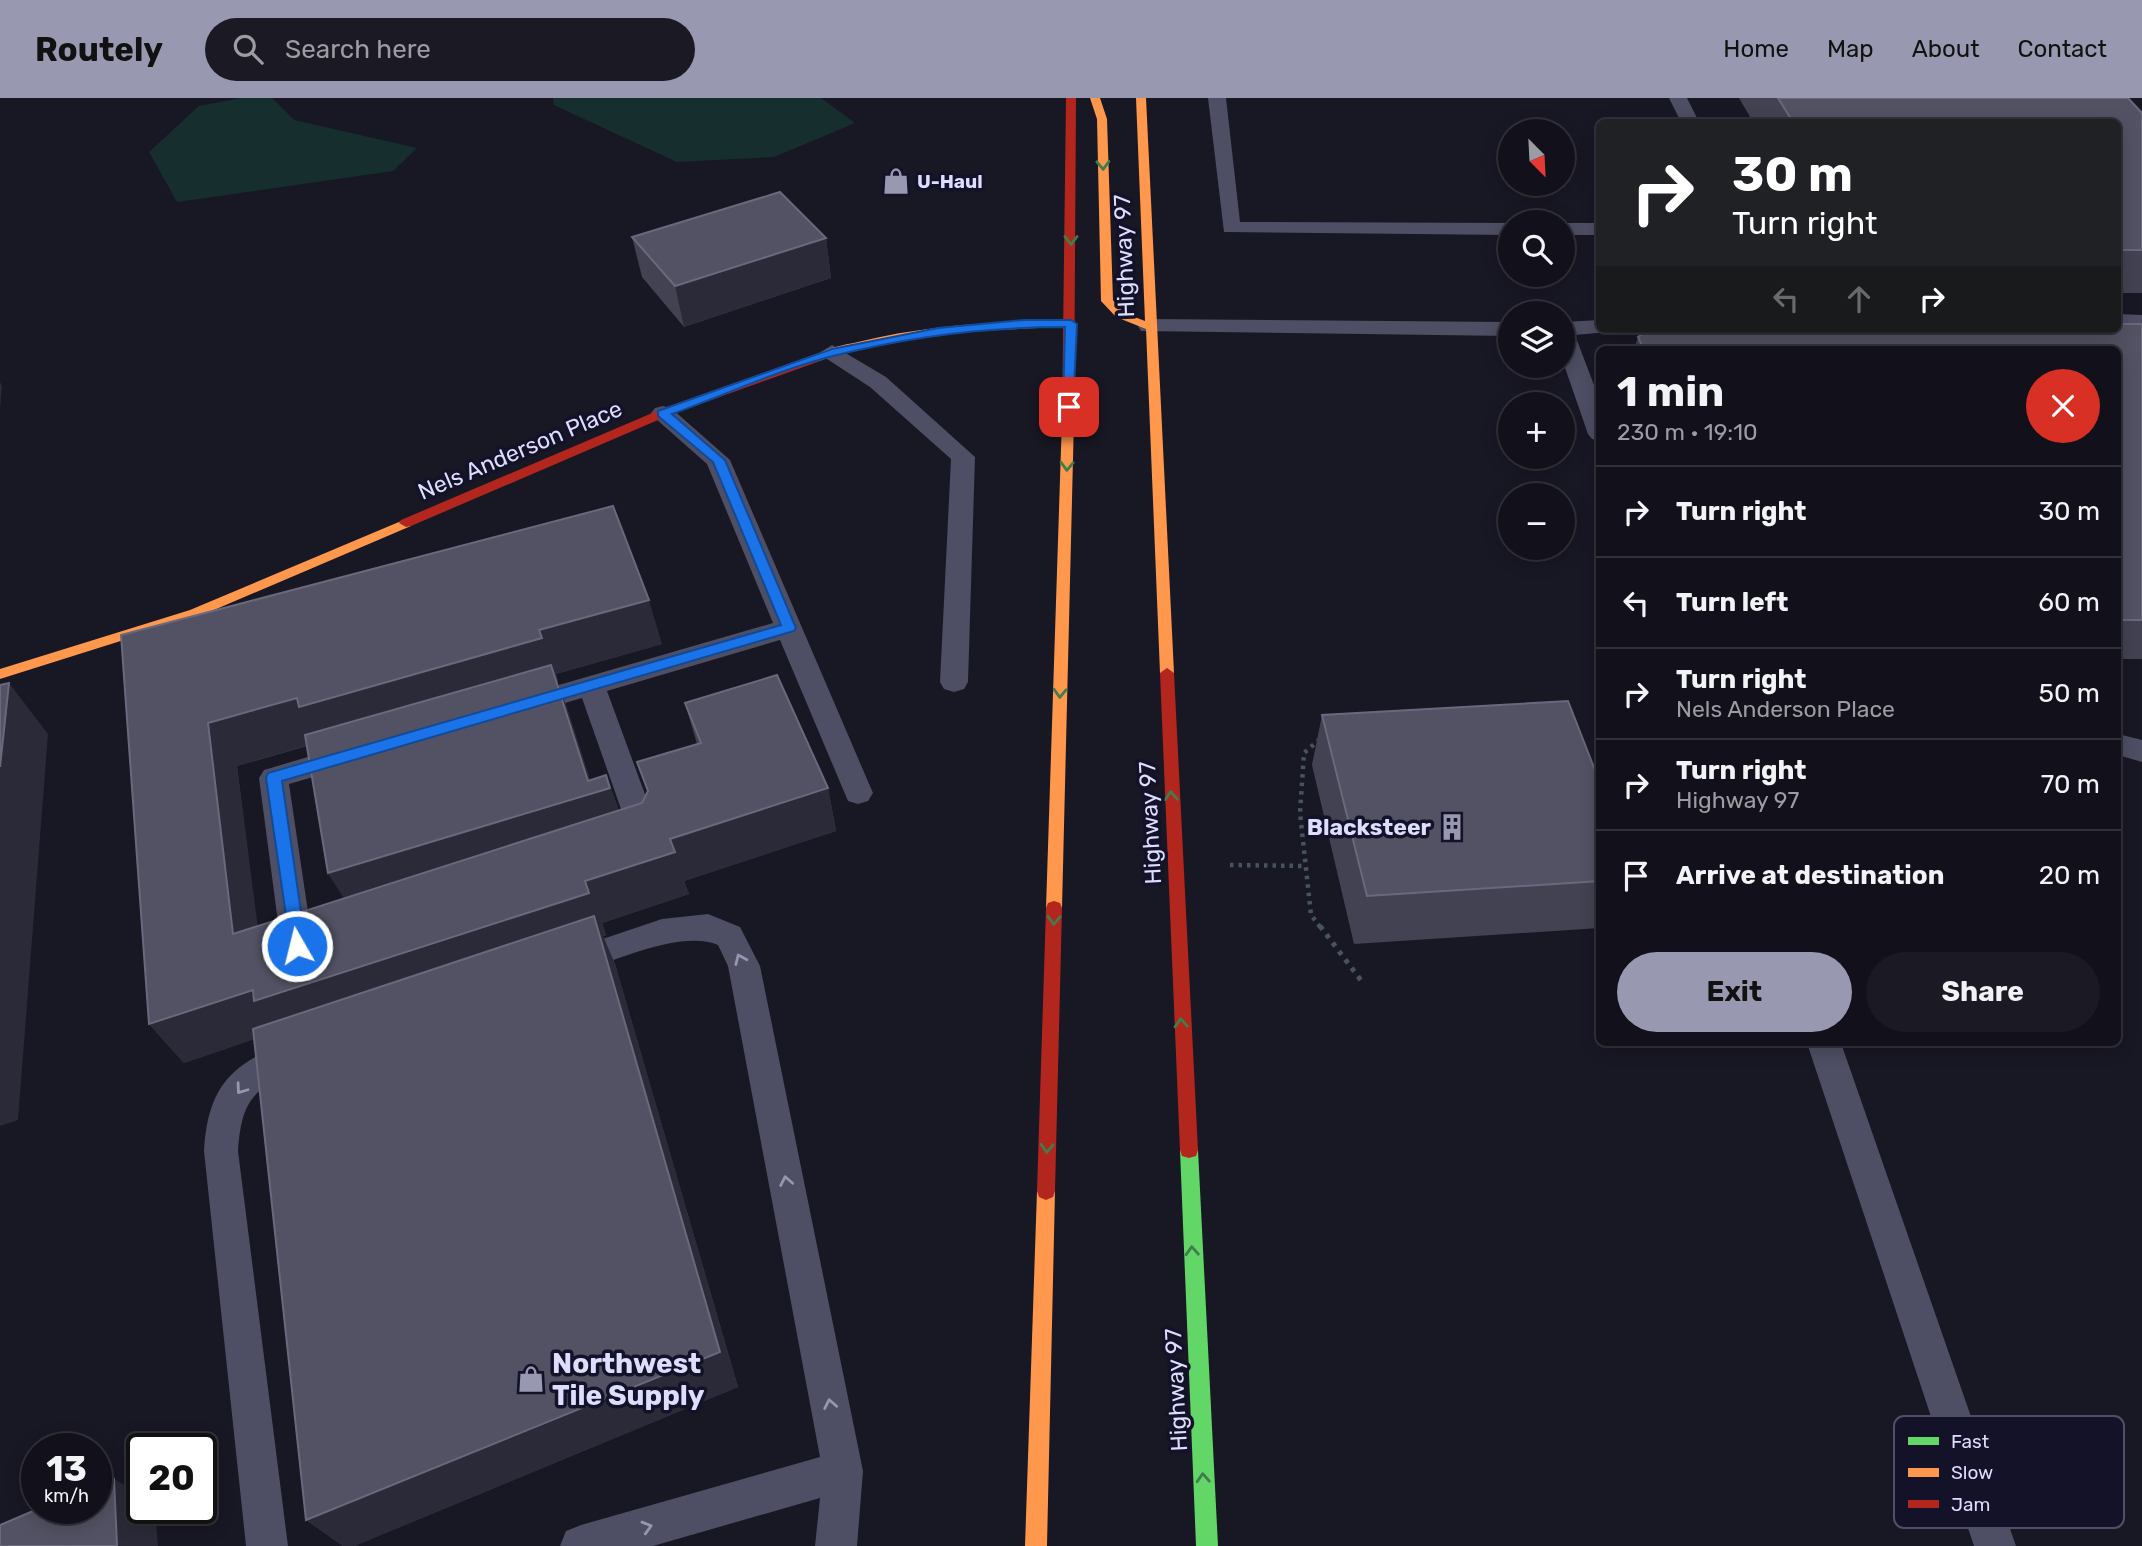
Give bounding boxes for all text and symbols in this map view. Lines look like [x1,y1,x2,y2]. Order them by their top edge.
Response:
search box [205,18,695,81]
text: Routely [35,30,163,69]
icon: search [229,30,267,68]
text: Search here [285,34,431,65]
text: Home [1723,35,1789,63]
text: Map [1827,35,1874,63]
text: About [1912,35,1980,63]
text: Contact [2018,35,2107,63]
north arrow [1498,119,1575,196]
map controls [1498,119,1575,560]
text: 30 m [1732,145,1853,203]
icon: right [1617,147,1708,238]
one-way arrow [1095,160,1111,171]
shop icon: U-Haul [881,166,911,196]
place label: U-Haul [917,170,983,193]
street label: Highway 97 [1108,194,1140,318]
text: Turn right [1732,204,1877,242]
button: search [1498,210,1575,287]
one-way arrow [1063,235,1079,245]
icon: left [1767,280,1805,318]
icon: ahead [1840,280,1878,318]
icon: right [1913,280,1951,318]
button: layers [1498,301,1575,378]
text: 1 min [1617,367,1724,417]
button: close [2026,369,2100,443]
pin [1039,377,1099,437]
icon: arrive [1050,388,1088,426]
button: + [1498,392,1575,469]
street label: Nels Anderson Place [414,394,626,506]
text: 230 m · 19:10 [1617,418,1758,446]
one-way arrow [1059,461,1075,471]
button: − [1498,483,1575,560]
icon: right [1617,493,1655,531]
text: Turn right [1676,496,1806,527]
text: 30 m [2038,496,2100,527]
icon: left [1617,584,1655,622]
text: Turn left [1676,587,1788,618]
text: 60 m [2038,587,2100,618]
text: Turn right [1676,664,1806,695]
icon: right [1617,675,1655,713]
text: 50 m [2039,678,2100,709]
one-way arrow [1053,688,1068,699]
text: Nels Anderson Place [1676,695,1895,723]
text: Turn right [1676,755,1806,786]
street label: Highway 97 [1133,761,1167,885]
icon: right [1617,766,1655,804]
text: 70 m [2041,769,2100,800]
text: Highway 97 [1676,786,1799,814]
one-way arrow [1164,790,1179,801]
building icon: Blacksteer [1437,812,1467,842]
place label: Blacksteer [1307,813,1432,841]
icon: arrive [1617,857,1655,895]
text: Arrive at destination [1676,860,1944,891]
text: 20 m [2039,860,2100,891]
position arrow [260,909,334,983]
one-way arrow [1046,916,1062,926]
button: Exit [1617,952,1852,1032]
button: Share [1866,952,2100,1032]
one-way arrow [734,953,748,966]
one-way arrow [1174,1018,1189,1029]
one-way arrow [237,1081,250,1094]
one-way arrow [1040,1143,1055,1154]
one-way arrow [780,1175,795,1187]
one-way arrow [1185,1245,1200,1256]
street label: Highway 97 [1159,1328,1193,1452]
place label: Northwest Tile Supply [552,1347,705,1412]
shop icon: Northwest Tile Supply [516,1364,546,1394]
one-way arrow [823,1398,838,1410]
legend [1894,1416,2124,1528]
text: Fast [1951,1430,1990,1453]
speed limit sign: 20 [126,1433,217,1524]
text: 13 [46,1448,87,1490]
text: Slow [1951,1461,1993,1484]
one-way arrow [1196,1472,1211,1483]
text: km/h [44,1485,89,1507]
text: Jam [1951,1493,1990,1516]
one-way arrow [640,1521,652,1536]

